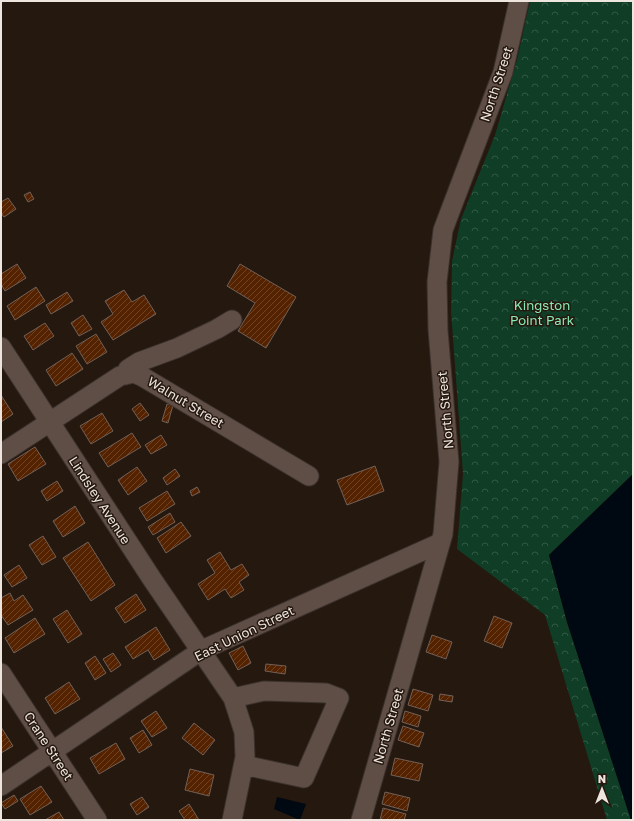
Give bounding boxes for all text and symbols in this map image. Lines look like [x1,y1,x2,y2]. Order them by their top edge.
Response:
street label: North Street [476,44,516,124]
park label: Kingston Point Park [510,297,575,328]
street label: North Street [434,370,456,450]
street label: Walnut Street [145,373,227,431]
street label: Lindsley Avenue [66,453,134,547]
street label: East Union Street [192,602,296,664]
street label: North Street [370,686,406,766]
street label: Crane Street [21,709,77,783]
north arrow [582,769,622,809]
text: N [598,772,606,785]

